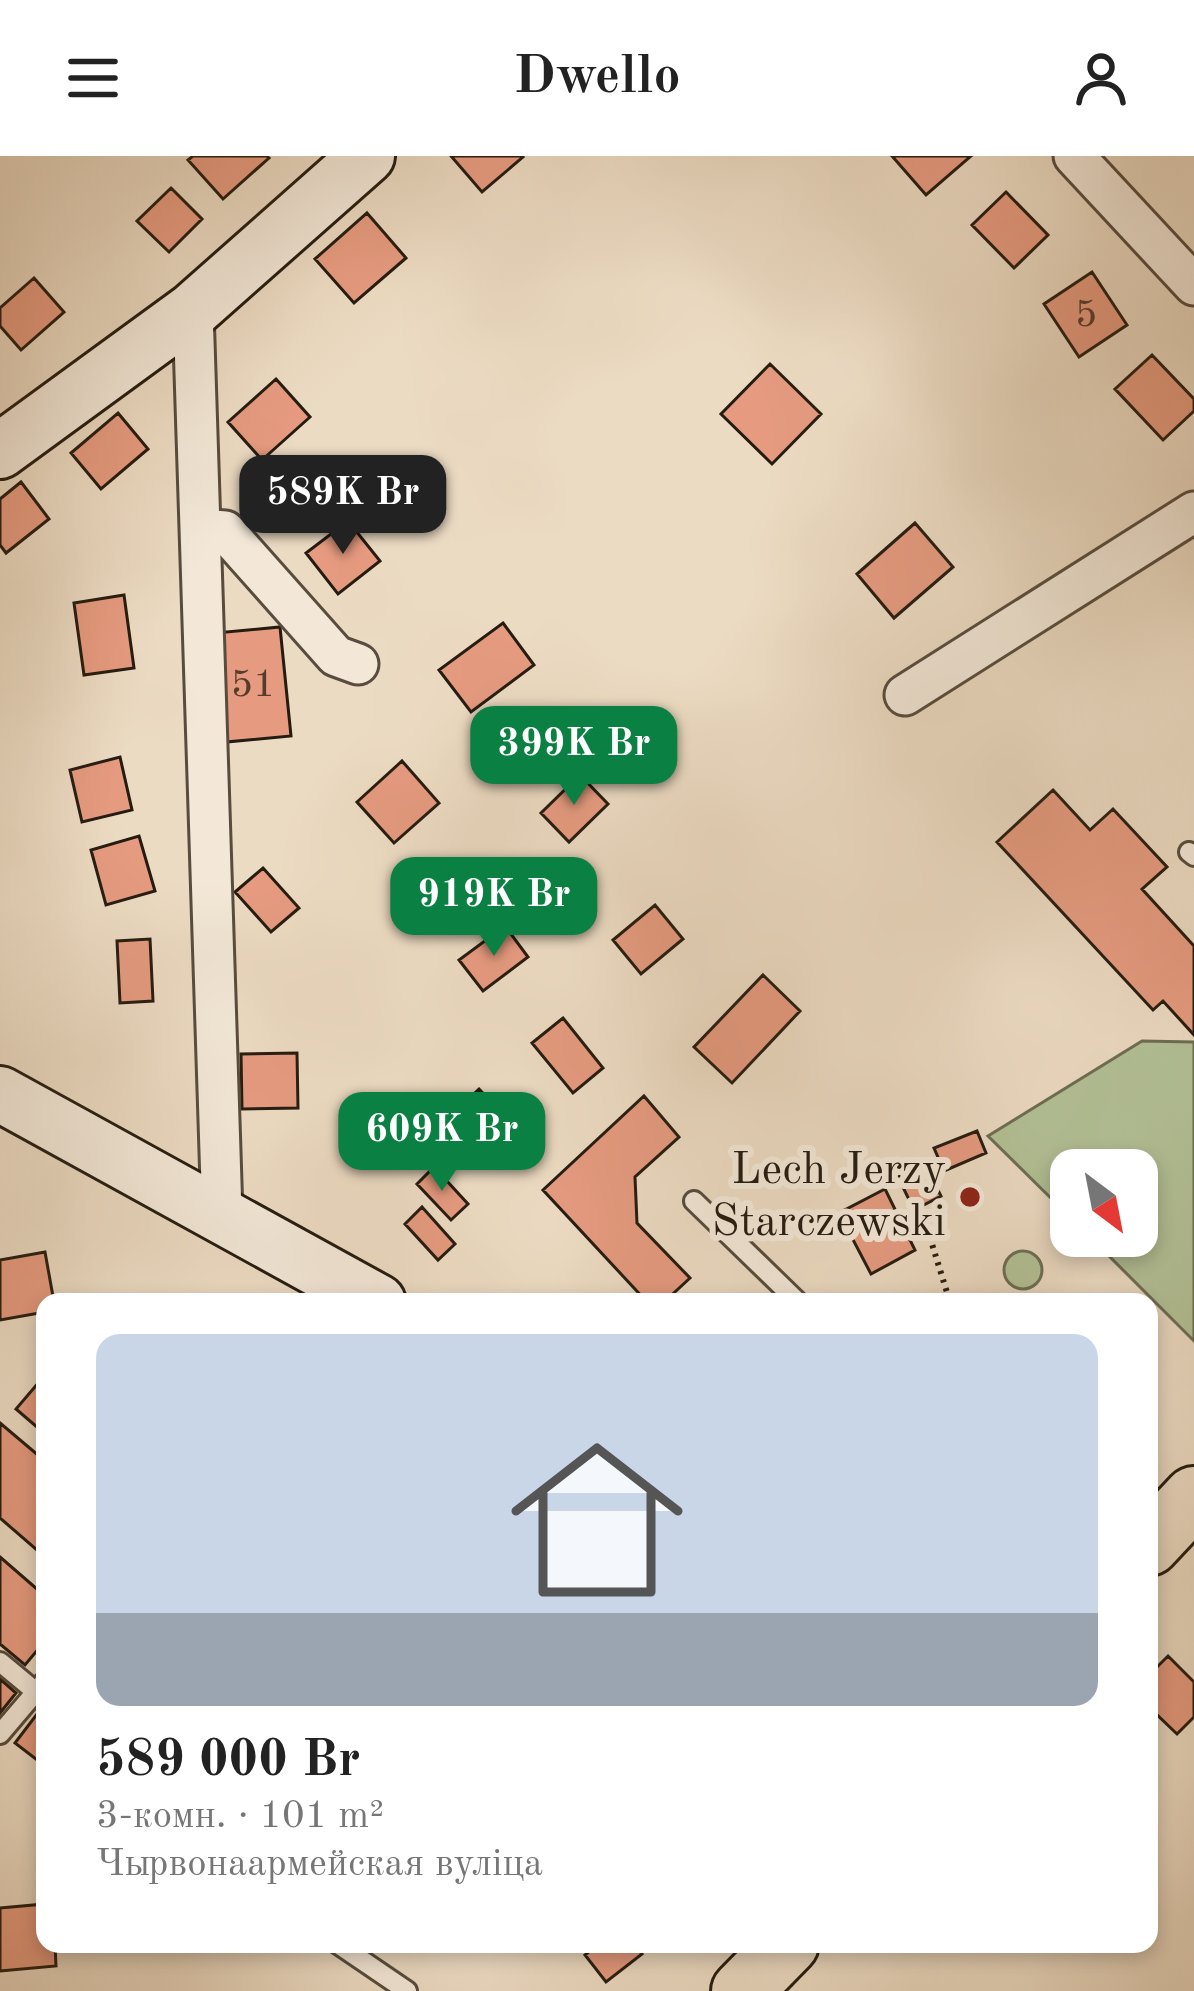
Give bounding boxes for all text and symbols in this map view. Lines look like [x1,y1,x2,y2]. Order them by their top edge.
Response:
icon: menu [60,45,126,111]
icon: person [1068,45,1134,111]
text: Dwello [513,51,681,105]
house number: 5 [1075,296,1097,335]
pin: 589K Br [232,455,454,557]
text: 589K Br [266,474,420,513]
house number: 51 [230,666,276,705]
pin: 399K Br [463,706,685,808]
text: 399K Br [497,725,651,764]
pin: 919K Br [383,857,605,959]
text: 919K Br [417,876,571,915]
pin: 609K Br [331,1092,553,1194]
text: 609K Br [365,1111,519,1150]
place label: Lech Jerzy Starczewski [712,1149,946,1246]
north arrow [1050,1149,1158,1257]
map controls [1050,1149,1158,1257]
marker: Lech Jerzy Starczewski [957,1184,983,1210]
icon: home [489,1412,705,1628]
text: 589 000 Br [96,1736,360,1787]
text: 3-комн. · 101 m² [96,1797,384,1836]
text: Чырвонаармейская вуліца [96,1845,543,1884]

